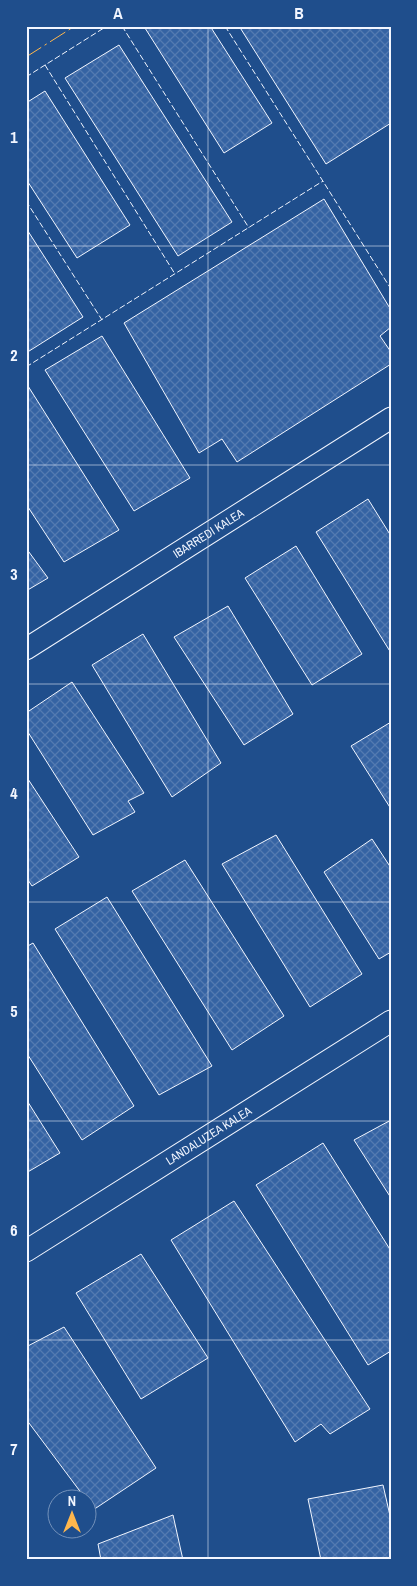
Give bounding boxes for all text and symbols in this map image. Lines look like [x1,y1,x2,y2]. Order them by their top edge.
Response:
text: A [113,2,123,24]
text: B [294,2,304,24]
text: 1 [10,126,18,148]
text: 2 [10,344,18,366]
street label: IBARREDI KALEA [170,505,247,562]
text: 3 [10,563,18,585]
text: 4 [10,782,18,804]
text: 5 [10,1000,18,1022]
street label: LANDALUZEA KALEA [163,1103,255,1169]
text: 6 [10,1219,18,1241]
text: 7 [10,1438,18,1460]
north arrow [48,1488,98,1538]
text: N [68,1492,76,1510]

